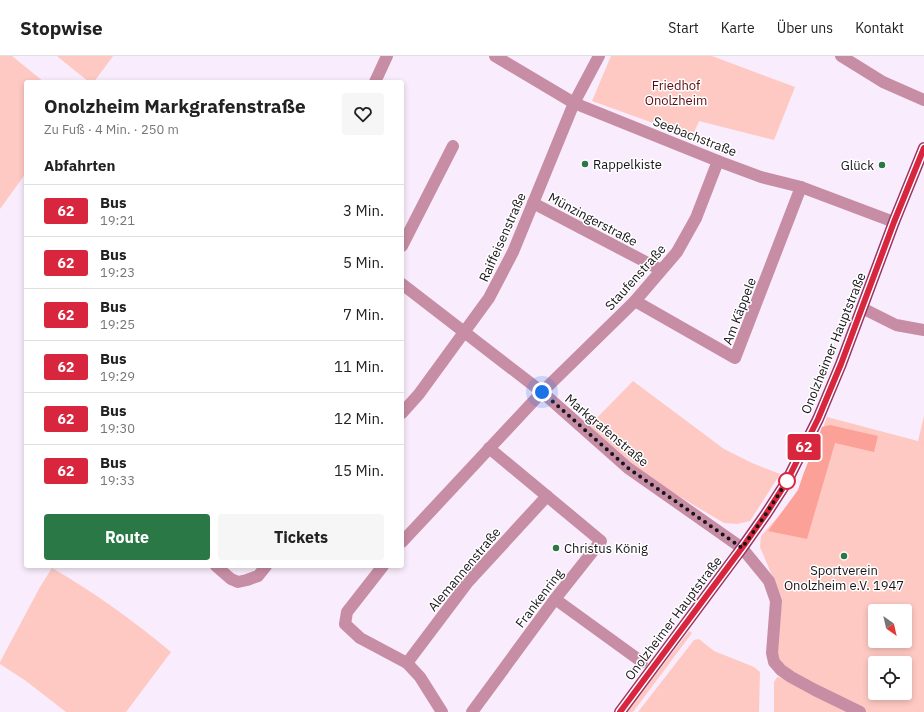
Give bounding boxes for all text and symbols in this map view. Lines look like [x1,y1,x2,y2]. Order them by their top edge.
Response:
text: Stopwise [20,16,103,40]
text: Start [668,19,699,37]
text: Karte [721,19,755,37]
text: Über uns [777,19,833,37]
text: Kontakt [855,19,904,37]
park label: Friedhof Onolzheim [645,77,707,109]
button: heart [342,93,384,135]
text: Onolzheim Markgrafenstraße [44,94,306,118]
street label: Seebachstraße [651,113,739,160]
text: Zu Fuß · 4 Min. · 250 m [44,121,179,138]
text: Abfahrten [44,156,115,175]
place label: Rappelkiste [593,156,662,173]
place label: Glück [841,157,874,174]
marker: Rappelkiste [580,159,590,169]
marker: Glück [877,160,887,170]
street label: Münzingerstraße [545,189,640,250]
street label: Raiffeisenstraße [475,190,530,284]
text: Bus [100,193,127,212]
text: 3 Min. [343,201,384,220]
text: 62 [58,202,74,220]
text: 19:21 [100,212,135,229]
street label: Staufenstraße [601,241,669,314]
text: Bus [100,245,127,264]
text: 5 Min. [343,253,384,272]
text: 62 [58,254,74,272]
text: 19:23 [100,264,135,281]
street label: Onolzheimer Hauptstraße [797,270,870,416]
street label: Am Käppele [719,275,760,347]
text: Bus [100,297,127,316]
text: 7 Min. [343,305,384,324]
text: 62 [58,306,74,324]
text: 19:25 [100,316,135,333]
text: Bus [100,349,127,368]
text: 11 Min. [334,357,384,376]
text: 62 [58,358,74,376]
text: 19:29 [100,368,135,385]
your location [532,382,552,402]
street label: Markgrafenstraße [561,390,652,470]
text: Bus [100,401,127,420]
text: 12 Min. [334,409,384,428]
text: 62 [58,410,74,428]
text: 19:30 [100,420,135,437]
line badge: 62 [786,434,822,460]
text: 62 [796,438,812,456]
text: Bus [100,453,127,472]
text: 15 Min. [334,461,384,480]
text: 62 [58,462,74,480]
text: 19:33 [100,472,135,489]
unlabelled marker [778,472,796,490]
button: Route [44,514,210,560]
button: Tickets [218,514,384,560]
street label: Alemannenstraße [424,524,504,615]
place label: Christus König [564,540,648,557]
marker: Christus König [551,543,561,553]
marker: Sportverein Onolzheim e.V. 1947 [839,551,849,561]
street label: Onolzheimer Hauptstraße [621,553,726,684]
place label: Sportverein Onolzheim e.V. 1947 [784,562,904,594]
street label: Frankenring [512,565,567,631]
north arrow [868,604,912,648]
map controls [868,604,912,700]
button: locate [868,656,912,700]

